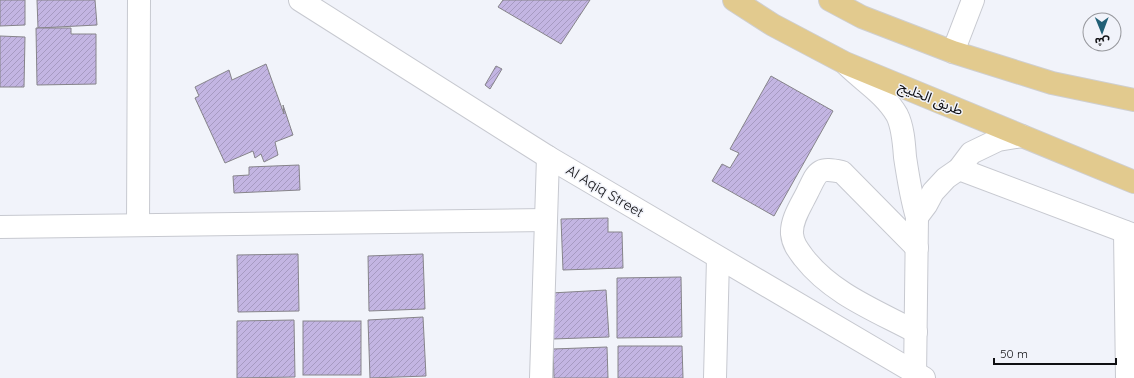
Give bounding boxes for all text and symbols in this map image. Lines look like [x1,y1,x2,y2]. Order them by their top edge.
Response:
north arrow [1082,12,1122,52]
text: ش [1095,35,1110,49]
street label: طريق الخليج [895,77,966,121]
street label: Al Aqiq Street [563,161,647,221]
scale bar [994,340,1116,366]
text: 50 m [1000,346,1028,361]

